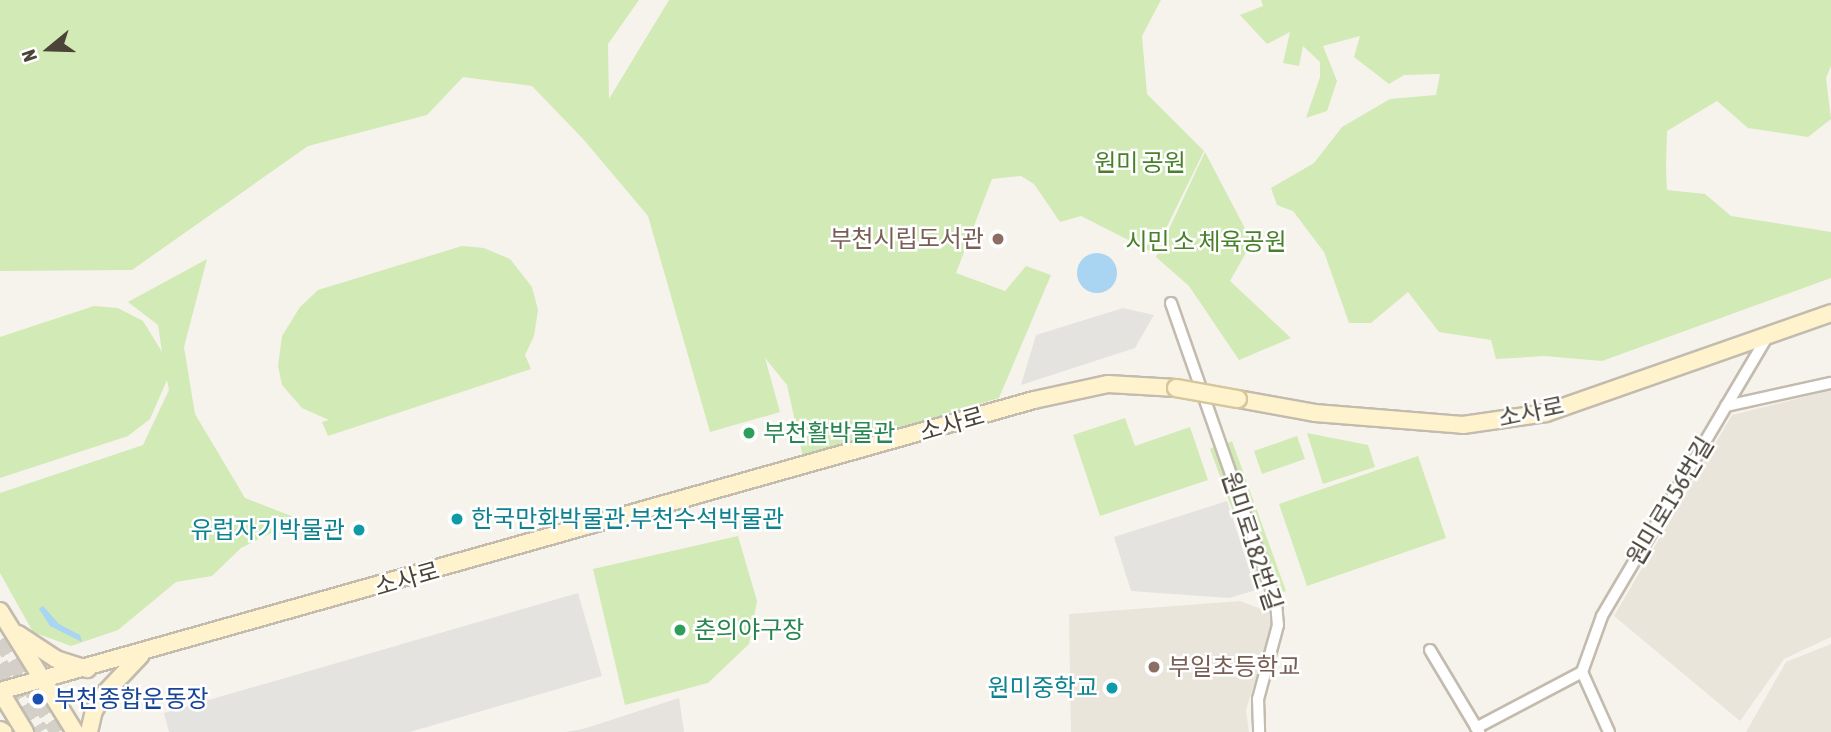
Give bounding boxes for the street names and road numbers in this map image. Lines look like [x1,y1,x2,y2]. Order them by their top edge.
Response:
street label: 소사로 [1496,391,1566,433]
street label: 소사로 [916,401,988,447]
street label: 원미로156번길 [1621,432,1719,570]
street label: 원미로182번길 [1216,468,1288,614]
street label: 소사로 [371,556,443,602]

